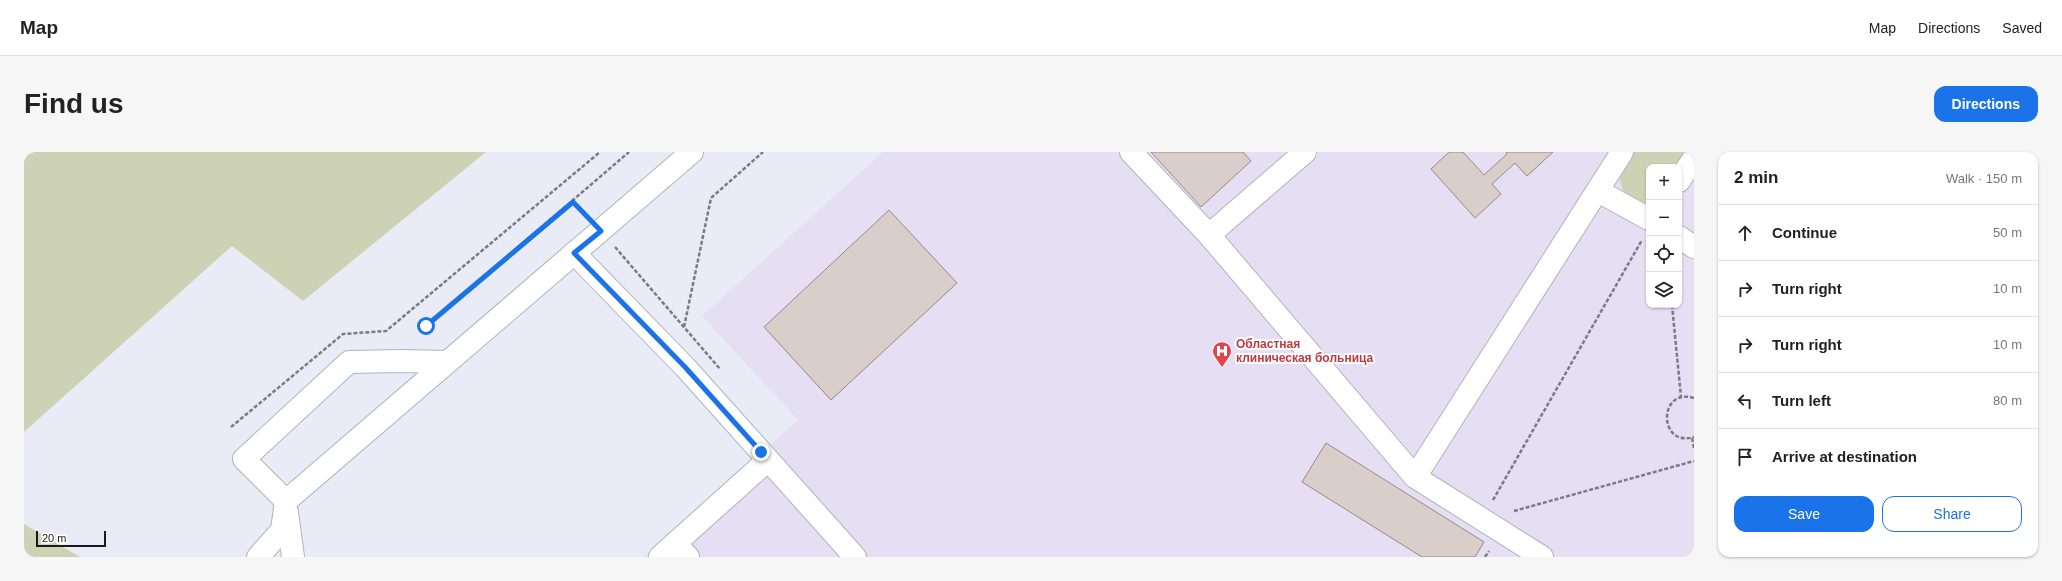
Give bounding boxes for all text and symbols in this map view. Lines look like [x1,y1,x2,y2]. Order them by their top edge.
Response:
text: Map [20,17,58,38]
text: Map [1869,20,1896,36]
text: Directions [1918,20,1980,36]
text: Saved [2002,20,2042,36]
button: Directions [1934,86,2038,122]
text: Find us [24,88,124,119]
map controls [1646,164,1682,308]
button: + [1646,164,1682,200]
text: 2 min [1734,168,1778,187]
text: Walk · 150 m [1946,171,2022,186]
button: − [1646,200,1682,236]
icon: ahead [1734,222,1756,244]
text: Continue [1772,224,1837,241]
text: 50 m [1993,225,2022,240]
button: locate [1646,236,1682,272]
button: layers [1646,272,1682,308]
icon: right [1734,278,1756,300]
text: Turn right [1772,280,1842,297]
text: 10 m [1993,281,2022,296]
route start [417,317,435,335]
icon: right [1734,334,1756,356]
text: Turn right [1772,336,1842,353]
place label: Областная клиническая больница [1236,337,1374,365]
text: 10 m [1993,337,2022,352]
hospital icon: Областная клиническая больница [1211,340,1233,368]
icon: left [1734,390,1756,412]
text: Turn left [1772,392,1831,409]
text: 80 m [1993,393,2022,408]
route end [752,443,770,461]
icon: arrive [1734,446,1756,468]
text: Arrive at destination [1772,448,1917,465]
button: Save [1734,496,1874,532]
button: Share [1882,496,2022,532]
scale bar [36,529,106,548]
text: 20 m [42,532,66,544]

